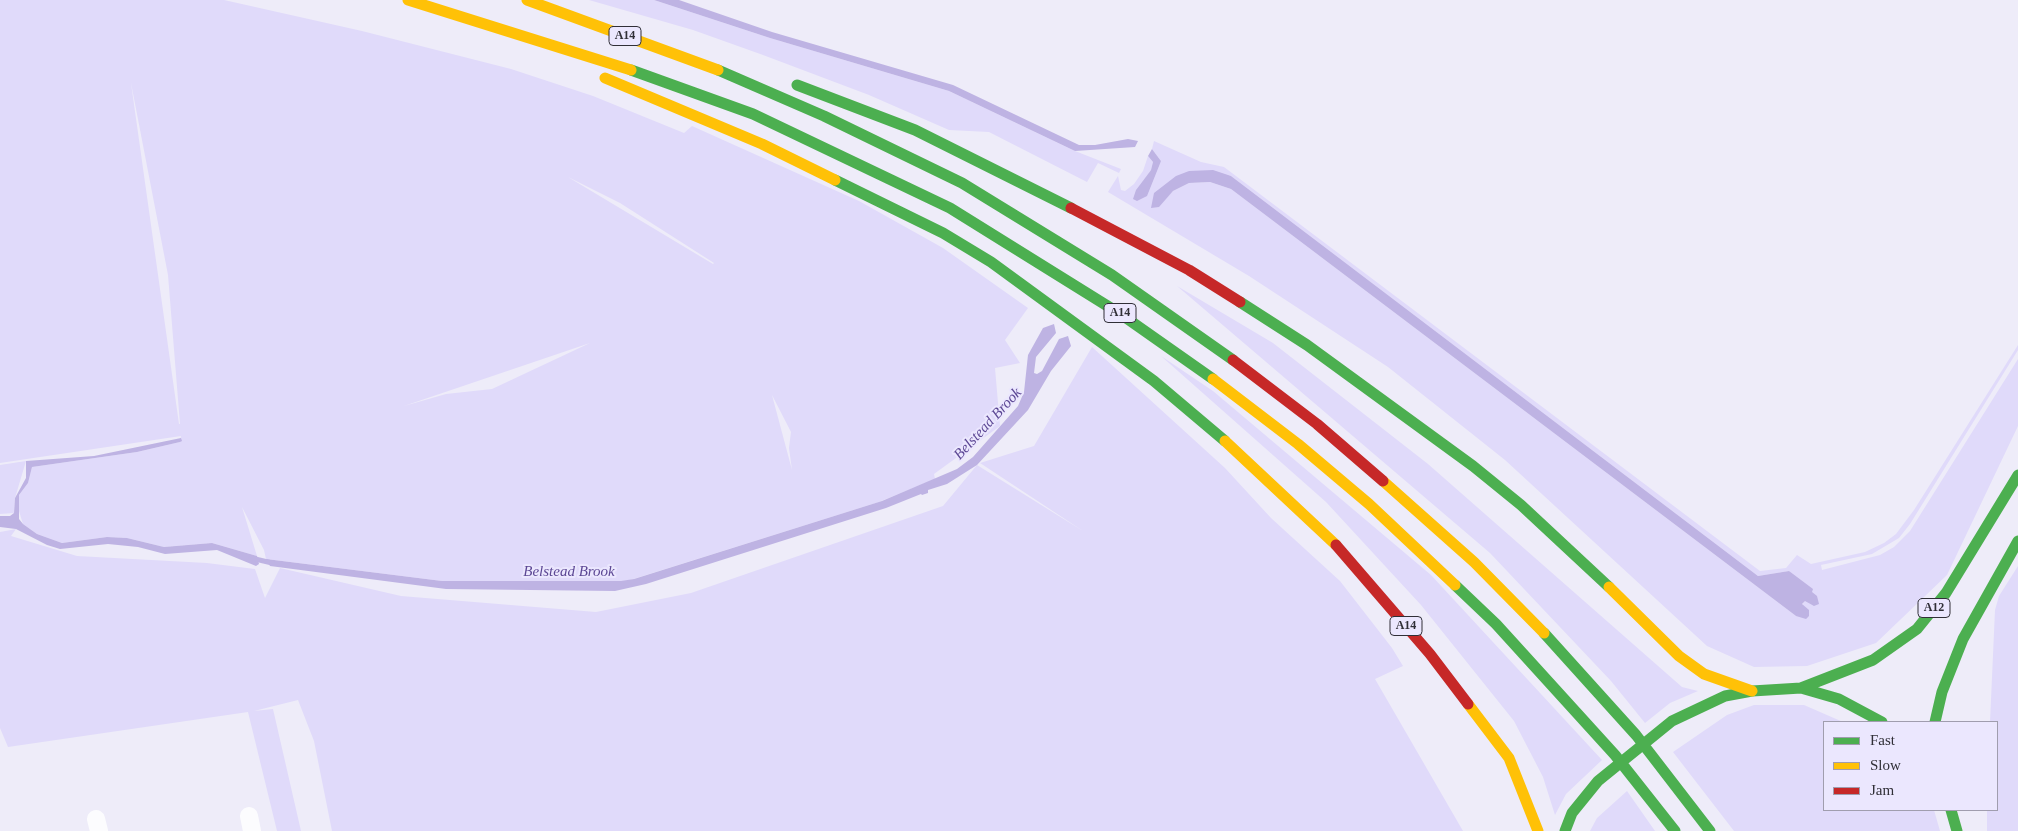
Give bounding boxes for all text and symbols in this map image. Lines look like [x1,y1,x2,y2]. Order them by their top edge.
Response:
road number: A14 [609,27,641,46]
road number: A14 [1104,304,1136,322]
water label: Belstead Brook [950,384,1026,464]
water label: Belstead Brook [523,563,615,581]
road number: A12 [1918,598,1950,618]
road number: A14 [1390,616,1422,636]
legend [1823,721,1998,811]
text: Fast [1870,732,1895,748]
text: Slow [1870,757,1901,773]
text: Jam [1870,782,1894,798]

